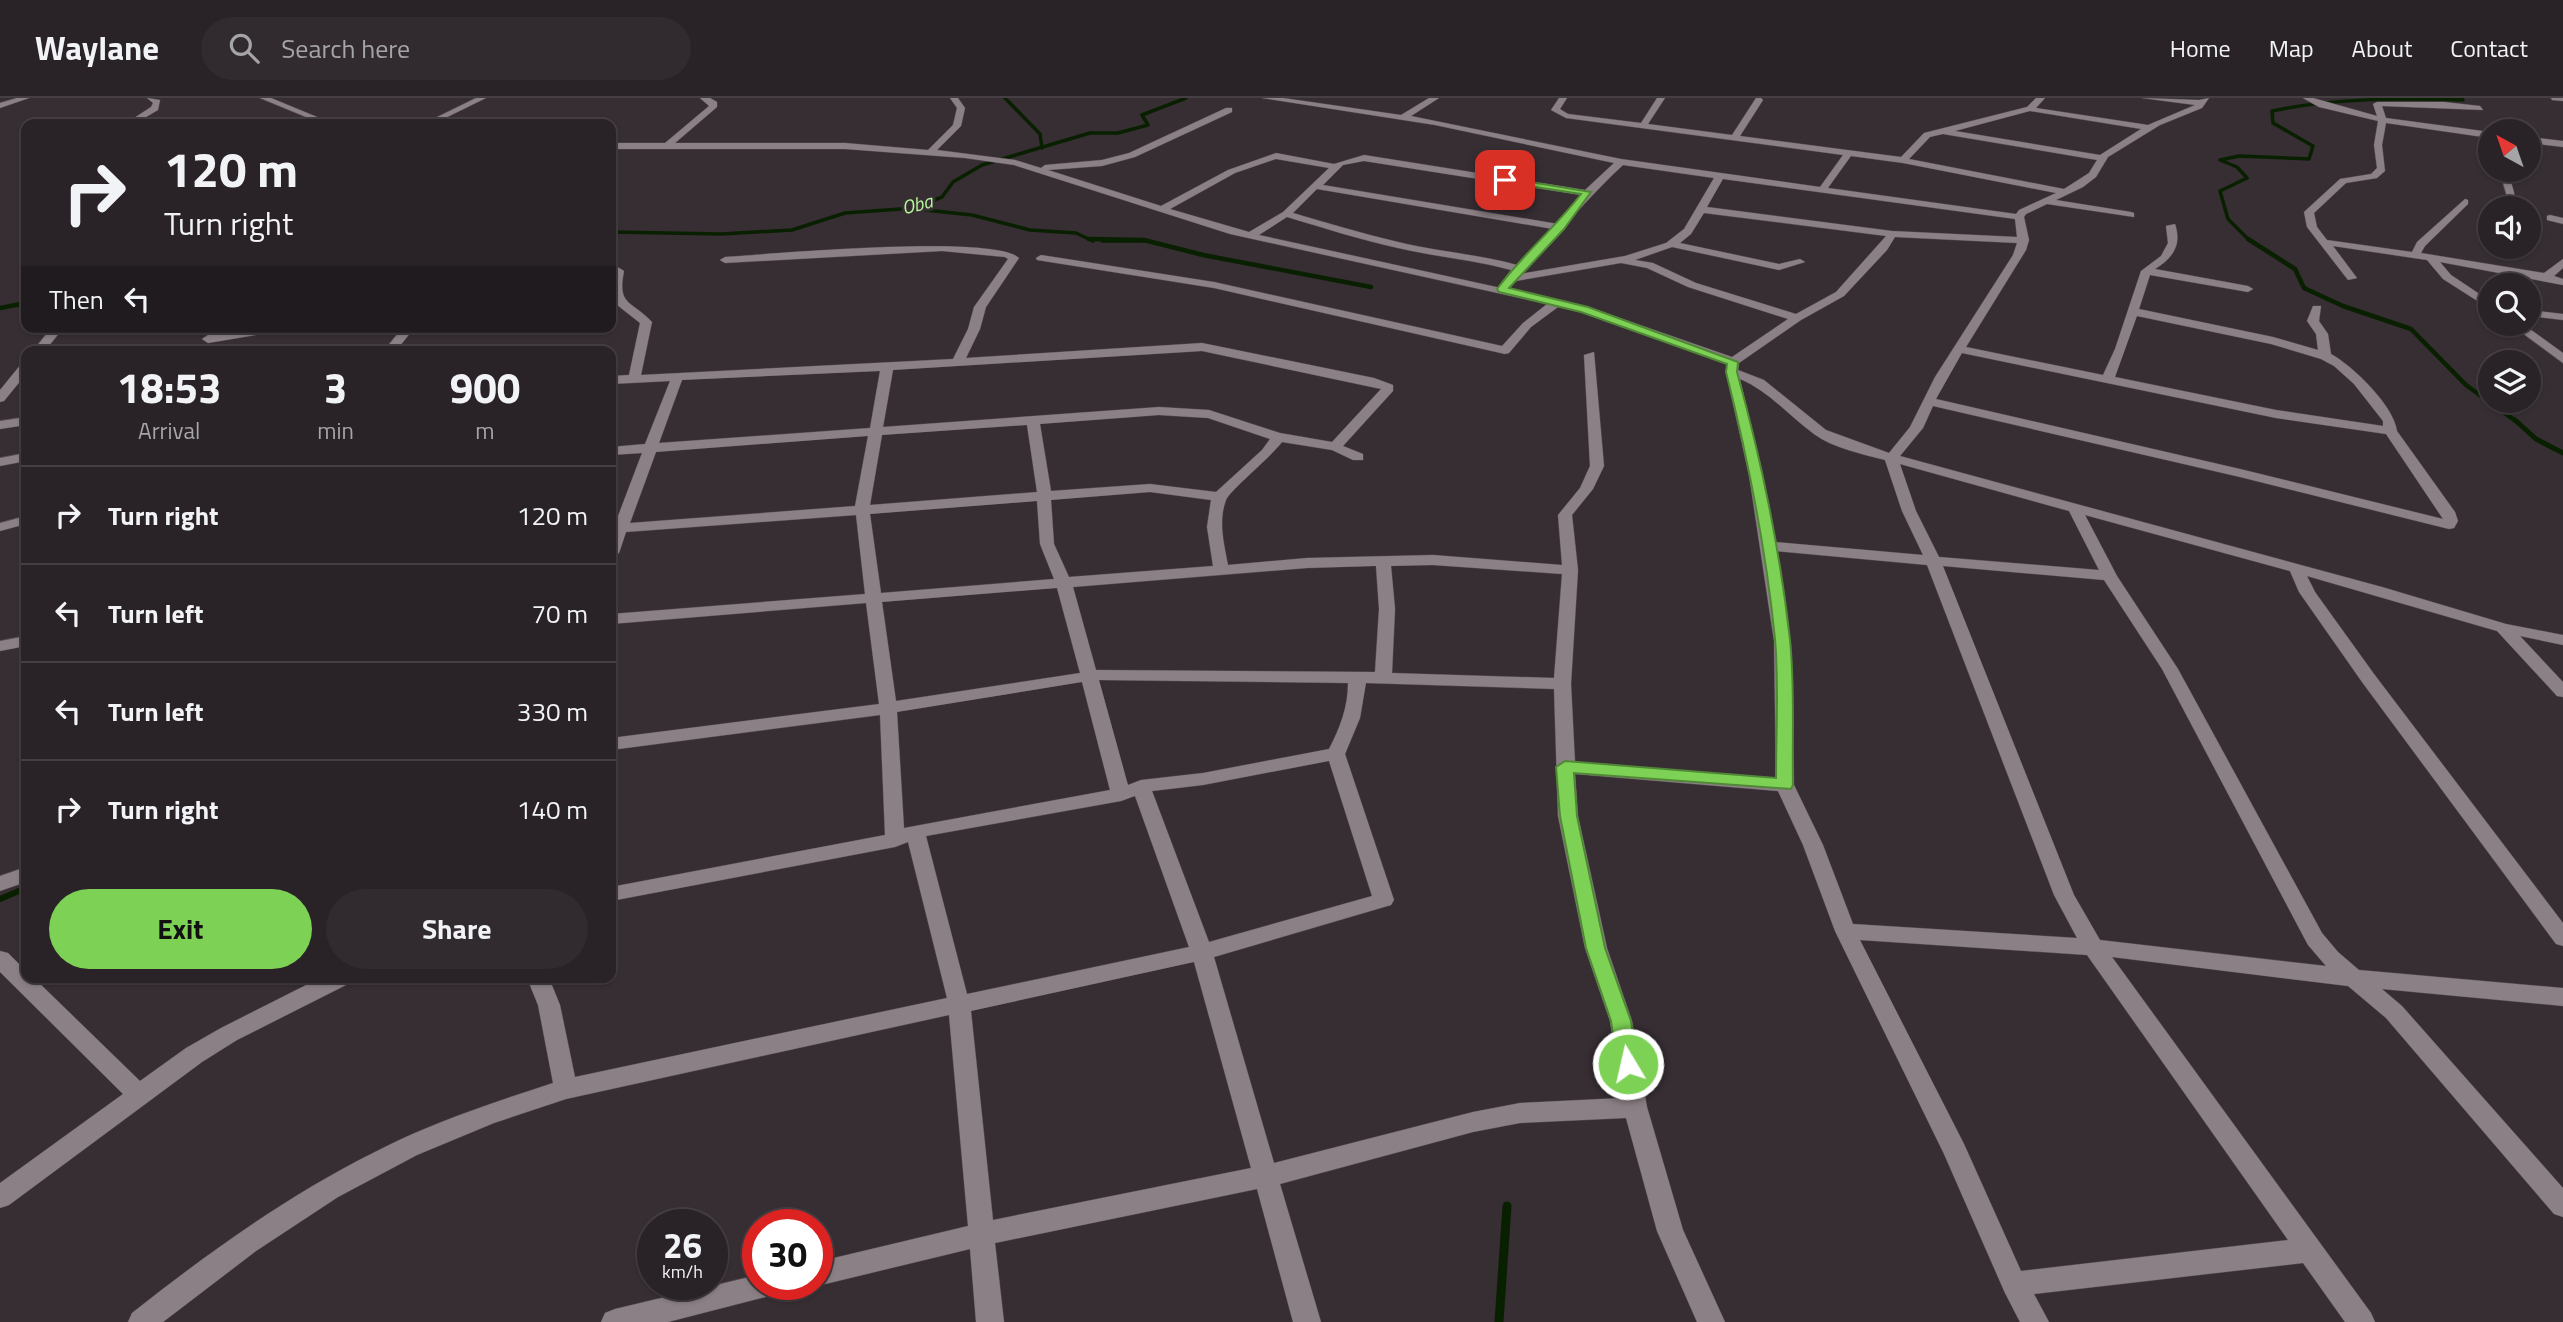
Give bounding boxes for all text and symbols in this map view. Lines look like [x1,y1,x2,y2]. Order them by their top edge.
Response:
search box [201,17,691,80]
text: Waylane [35,23,159,73]
icon: search [225,29,263,67]
text: Search here [281,29,410,68]
text: Home [2170,30,2231,66]
text: Map [2269,30,2314,66]
text: About [2352,30,2412,66]
text: Contact [2450,30,2528,66]
north arrow [2478,119,2541,182]
map controls [2478,119,2541,413]
text: 120 m [164,131,298,206]
icon: right [49,147,140,238]
pin [1475,150,1535,210]
icon: arrive [1486,161,1524,199]
water label: Oba [898,185,937,221]
button: sound [2478,196,2541,259]
text: Turn right [164,199,293,247]
button: search [2478,273,2541,336]
text: Then [49,280,104,319]
icon: left [118,280,156,318]
button: layers [2478,350,2541,413]
text: 18:53 [117,355,222,419]
text: 3 [324,355,347,419]
text: 900 [450,355,520,419]
text: Arrival [138,413,200,448]
text: min [317,413,354,448]
text: m [475,413,495,448]
icon: right [49,496,87,534]
text: Turn right [108,496,219,535]
text: 120 m [517,496,588,535]
icon: left [49,594,87,632]
text: Turn left [108,594,203,633]
text: 70 m [531,594,588,633]
icon: left [49,692,87,730]
text: Turn left [108,692,203,731]
text: 330 m [517,692,588,731]
icon: right [49,790,87,828]
text: Turn right [108,790,219,829]
text: 140 m [517,790,588,829]
button: Exit [49,889,312,969]
button: Share [326,889,588,969]
position arrow [1591,1027,1665,1101]
speed limit sign: 30 [742,1209,833,1300]
text: 26 [663,1218,702,1272]
text: km/h [662,1258,703,1285]

